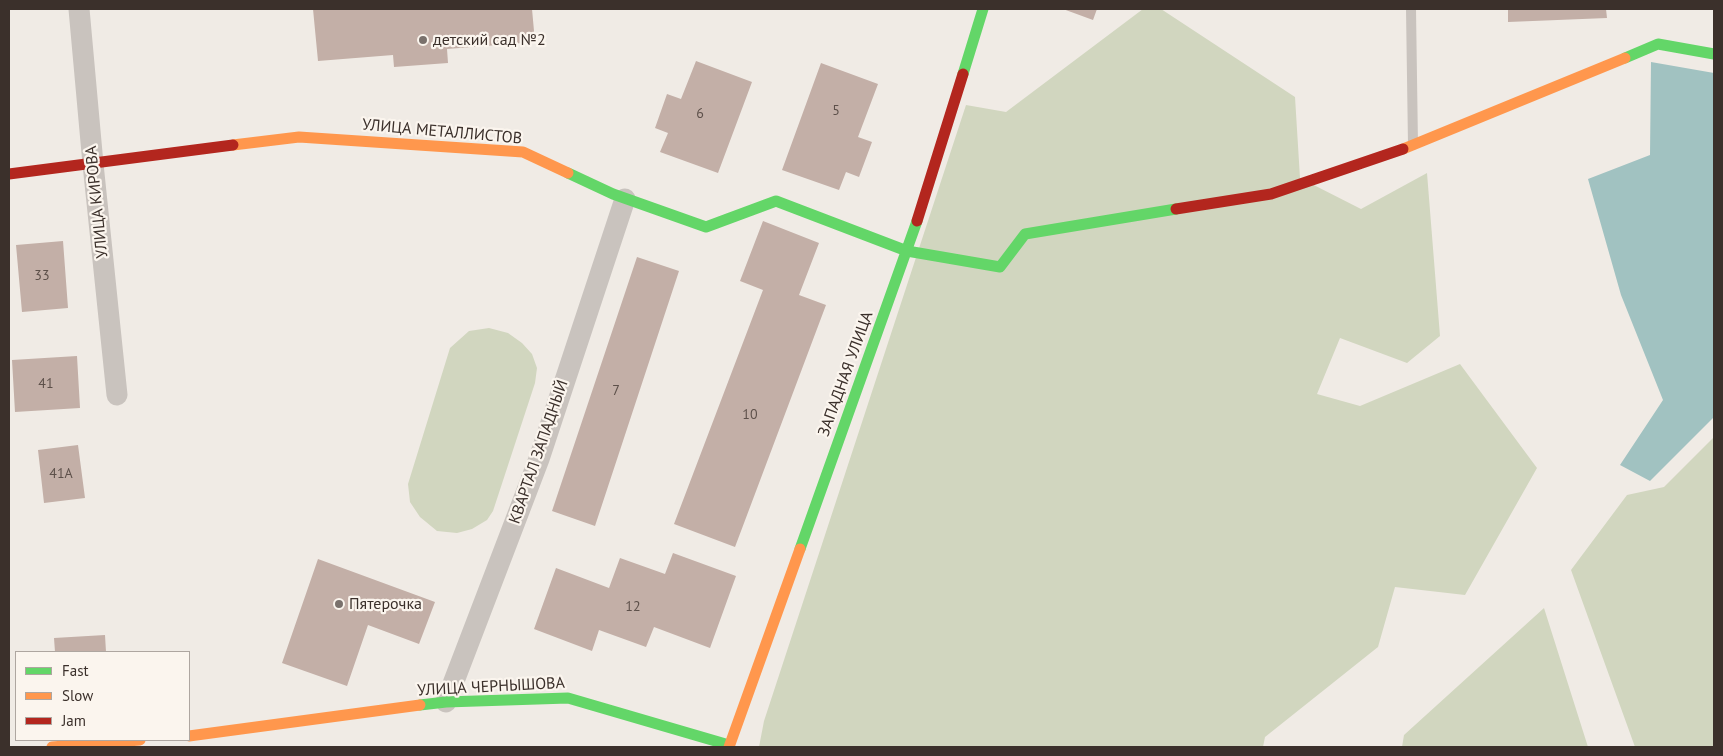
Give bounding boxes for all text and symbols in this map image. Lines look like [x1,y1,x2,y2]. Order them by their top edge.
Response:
place label: детский сад №2 [433,30,546,50]
marker: детский сад №2 [417,34,429,46]
house number: 5 [832,103,840,119]
house number: 6 [696,106,704,122]
street label: УЛИЦА МЕТАЛЛИСТОВ [361,115,523,149]
street label: УЛИЦА КИРОВА [82,145,112,259]
house number: 33 [34,268,50,284]
street label: ЗАПАДНАЯ УЛИЦА [814,309,878,439]
house number: 41 [38,376,54,392]
street label: КВАРТАЛ ЗАПАДНЫЙ [505,378,573,526]
house number: 7 [612,383,620,399]
house number: 10 [742,407,758,423]
house number: 41А [49,466,73,482]
place label: Пятерочка [349,594,422,614]
marker: Пятерочка [333,598,345,610]
house number: 12 [625,599,641,615]
legend [15,651,190,741]
text: Fast [62,661,89,680]
street label: УЛИЦА ЧЕРНЫШОВА [417,674,565,700]
text: Slow [62,686,93,705]
text: Jam [62,711,86,730]

